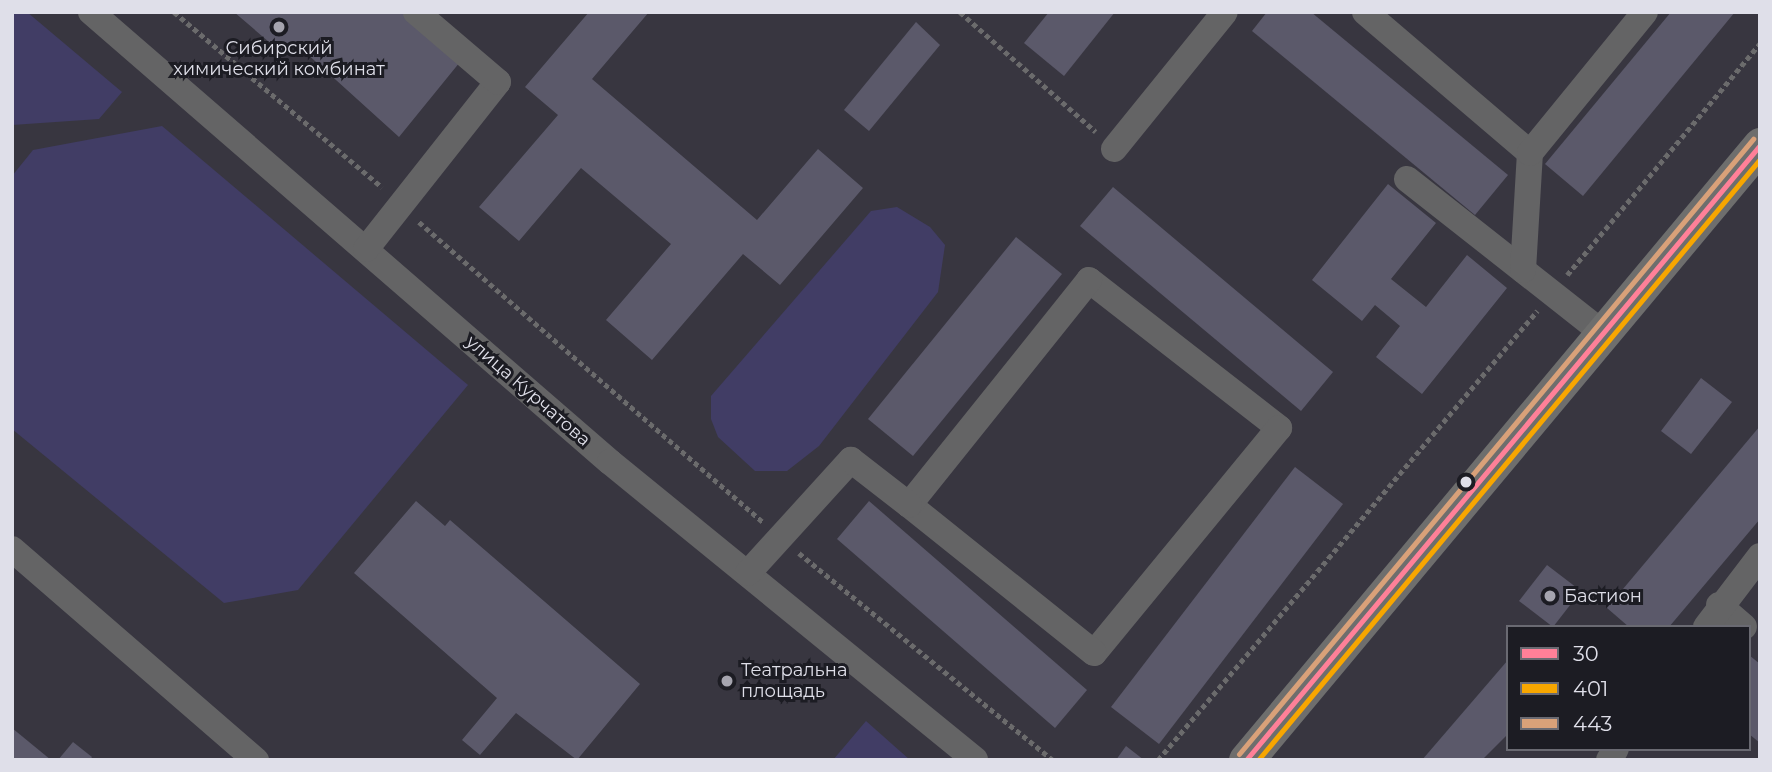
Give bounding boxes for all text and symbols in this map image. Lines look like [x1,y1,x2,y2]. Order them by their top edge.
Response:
marker: Сибирский химический комбинат [271,19,287,35]
place label: Сибирский химический комбинат [173,38,385,80]
street label: улица Курчатова [461,331,595,451]
unlabelled marker [1459,475,1473,489]
place label: Бастион [1564,585,1642,607]
marker: Бастион [1542,588,1558,604]
legend [1506,625,1751,751]
text: 30 [1573,641,1599,666]
place label: Театральна площадь [741,660,847,702]
marker: Театральна площадь [719,673,735,689]
text: 401 [1573,676,1608,701]
text: 443 [1573,711,1612,736]

